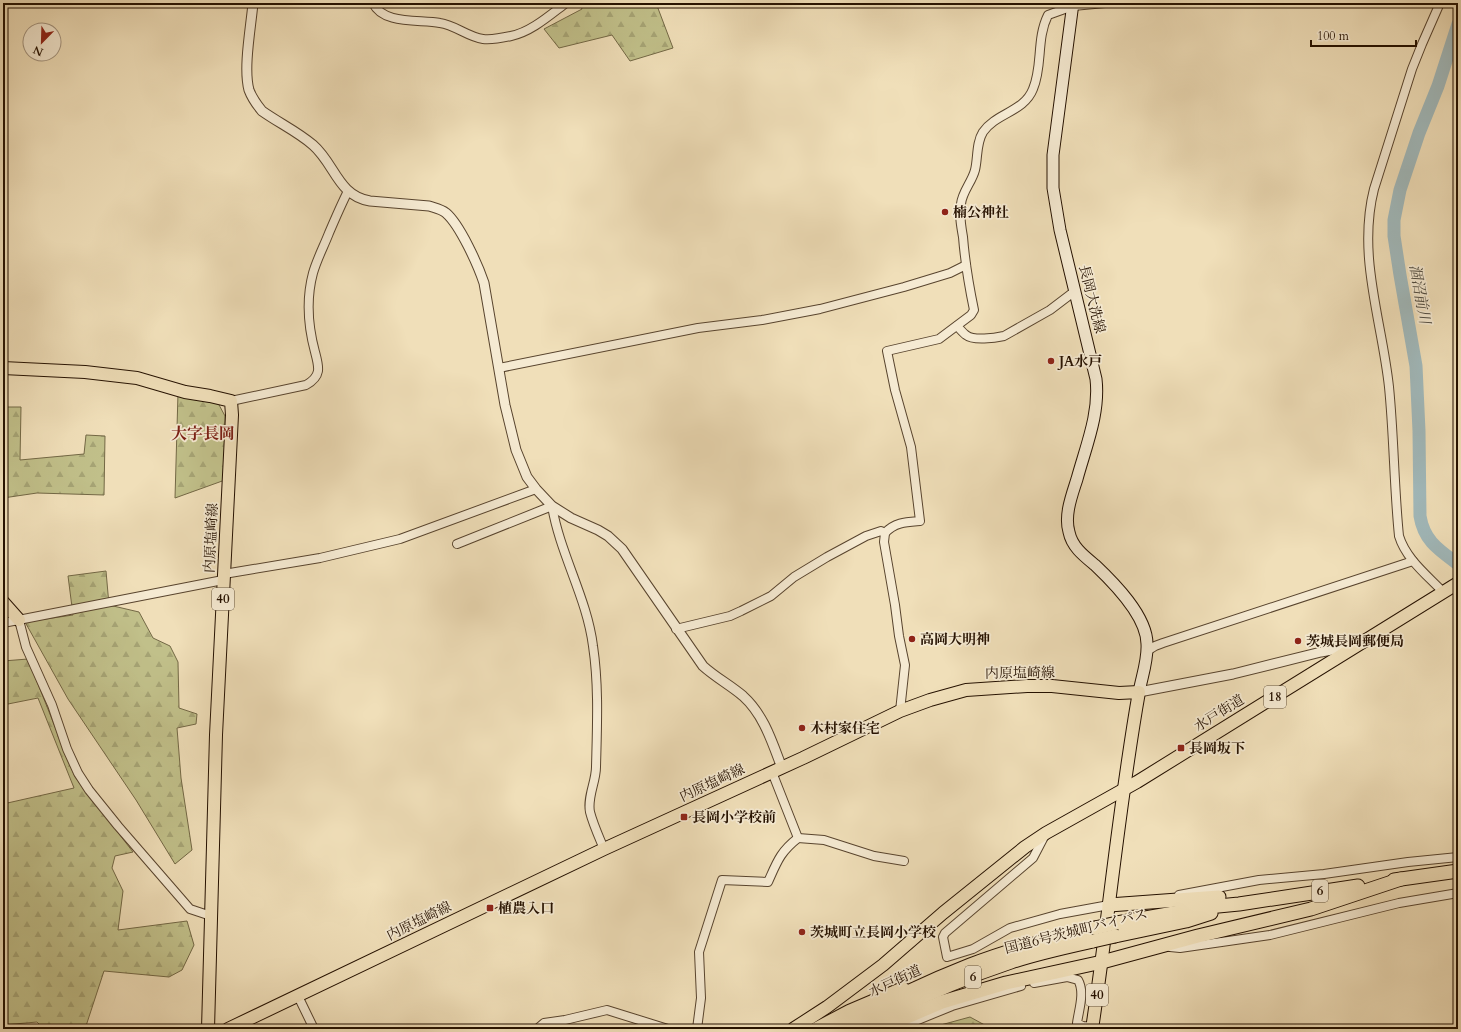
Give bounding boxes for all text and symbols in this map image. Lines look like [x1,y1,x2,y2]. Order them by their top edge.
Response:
north arrow [22,22,62,62]
scale bar [1311,22,1416,48]
text: 100 m [1317,28,1350,44]
text: N [31,42,46,60]
place label: 楠公神社 [953,203,1009,222]
marker: 楠公神社 [940,207,950,217]
street label: 長岡大洗線 [1074,263,1110,335]
water label: 涸沼前川 [1405,263,1435,327]
place label: JA水戸 [1057,352,1102,371]
marker: JA水戸 [1046,356,1056,366]
district label: 大字長岡 [171,423,235,445]
street label: 内原塩崎線 [200,503,222,573]
road number: 40 [212,588,234,610]
place label: 高岡大明神 [920,630,990,649]
place label: 茨城長岡郵便局 [1306,632,1404,651]
marker: 高岡大明神 [907,634,917,644]
marker: 茨城長岡郵便局 [1293,636,1303,646]
street label: 内原塩崎線 [985,663,1055,683]
road number: 18 [1264,686,1286,708]
street label: 水戸街道 [1190,690,1248,736]
place label: 木村家住宅 [810,719,880,738]
marker: 木村家住宅 [797,723,807,733]
place label: 長岡坂下 [1189,739,1245,758]
marker: 長岡坂下 [1176,743,1186,753]
street label: 内原塩崎線 [676,760,748,806]
place label: 長岡小学校前 [692,808,776,827]
marker: 長岡小学校前 [679,812,689,822]
road number: 6 [1312,880,1328,902]
street label: 内原塩崎線 [383,897,455,945]
place label: 植農入口 [498,899,554,918]
marker: 植農入口 [485,903,495,913]
street label: 国道6号茨城町バイパス [1002,904,1150,958]
place label: 茨城町立長岡小学校 [810,923,936,942]
marker: 茨城町立長岡小学校 [797,927,807,937]
street label: 水戸街道 [866,961,924,1001]
road number: 6 [965,966,981,988]
road number: 40 [1086,984,1108,1006]

